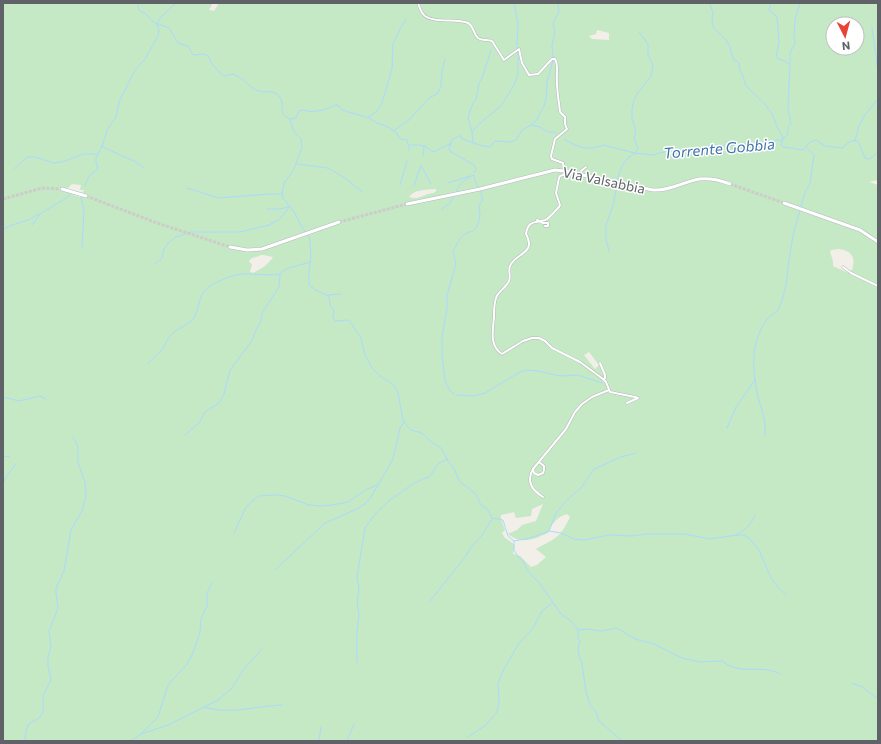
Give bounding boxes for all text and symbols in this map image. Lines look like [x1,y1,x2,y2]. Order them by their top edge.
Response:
north arrow [825,16,865,56]
text: N [841,40,851,53]
water label: Torrente Gobbia [662,134,776,162]
street label: Via Valsabbia [561,163,647,197]

